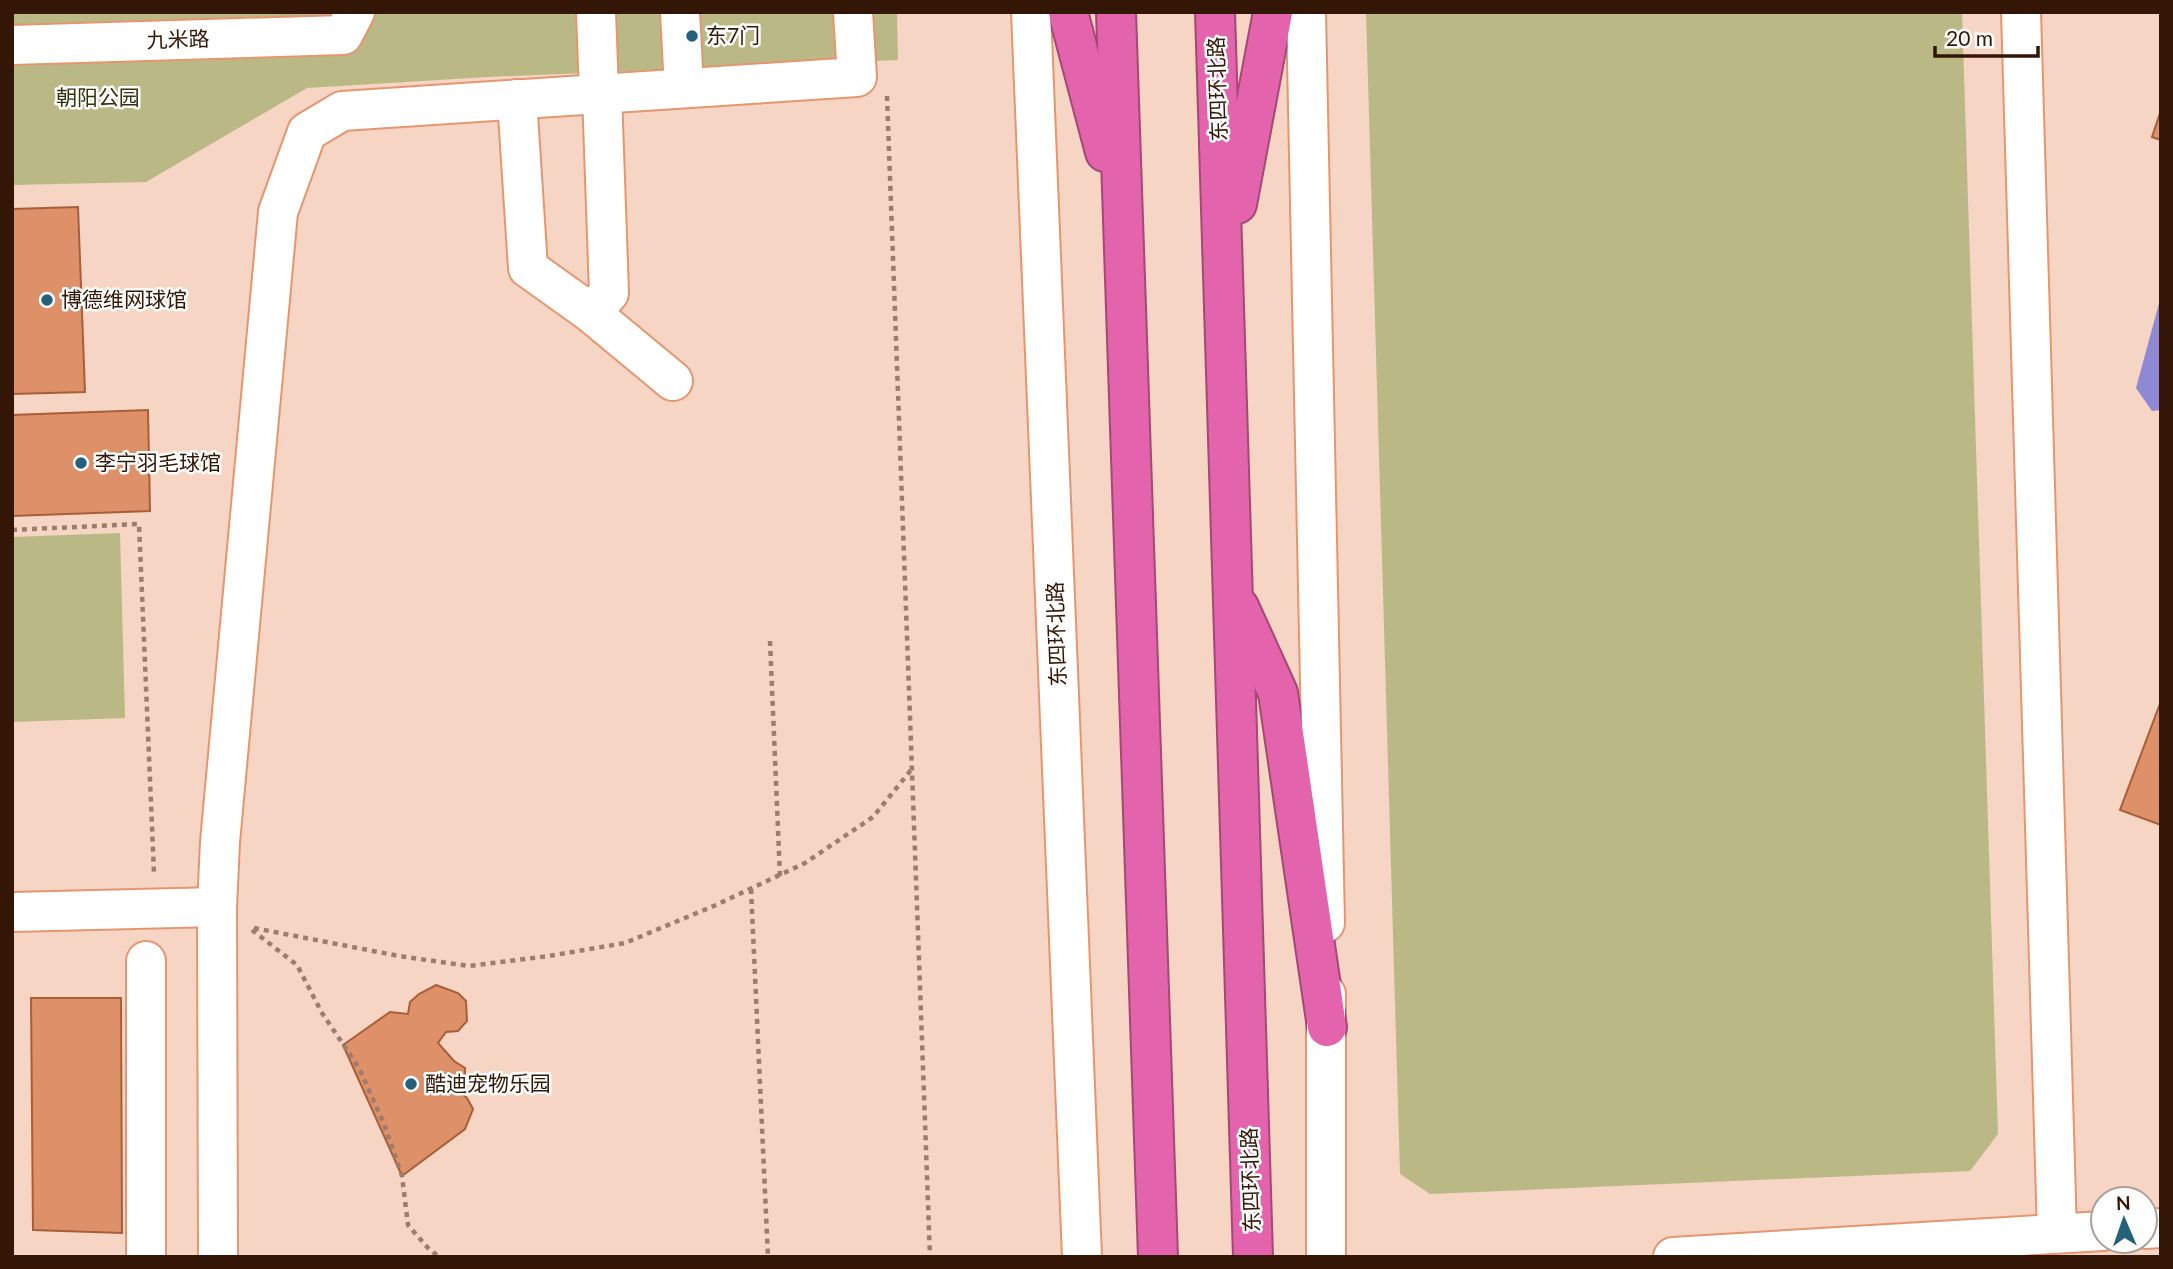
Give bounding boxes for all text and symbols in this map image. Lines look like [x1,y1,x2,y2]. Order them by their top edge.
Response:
scale bar [1935,14,2038,58]
place label: 东7门 [706,22,760,47]
street label: 九米路 [146,25,210,52]
text: 20 m [1946,25,1993,50]
marker: 东7门 [684,28,700,44]
street label: 东四环北路 [1202,36,1231,142]
park label: 朝阳公园 [56,84,140,109]
place label: 博德维网球馆 [61,286,187,311]
marker: 博德维网球馆 [39,292,55,308]
place label: 李宁羽毛球馆 [95,449,221,474]
marker: 李宁羽毛球馆 [73,455,89,471]
street label: 东四环北路 [1041,581,1070,687]
place label: 酷迪宠物乐园 [425,1070,551,1095]
marker: 酷迪宠物乐园 [403,1076,419,1092]
street label: 东四环北路 [1235,1127,1264,1233]
north arrow [2089,1185,2159,1255]
text: N [2116,1191,2131,1214]

